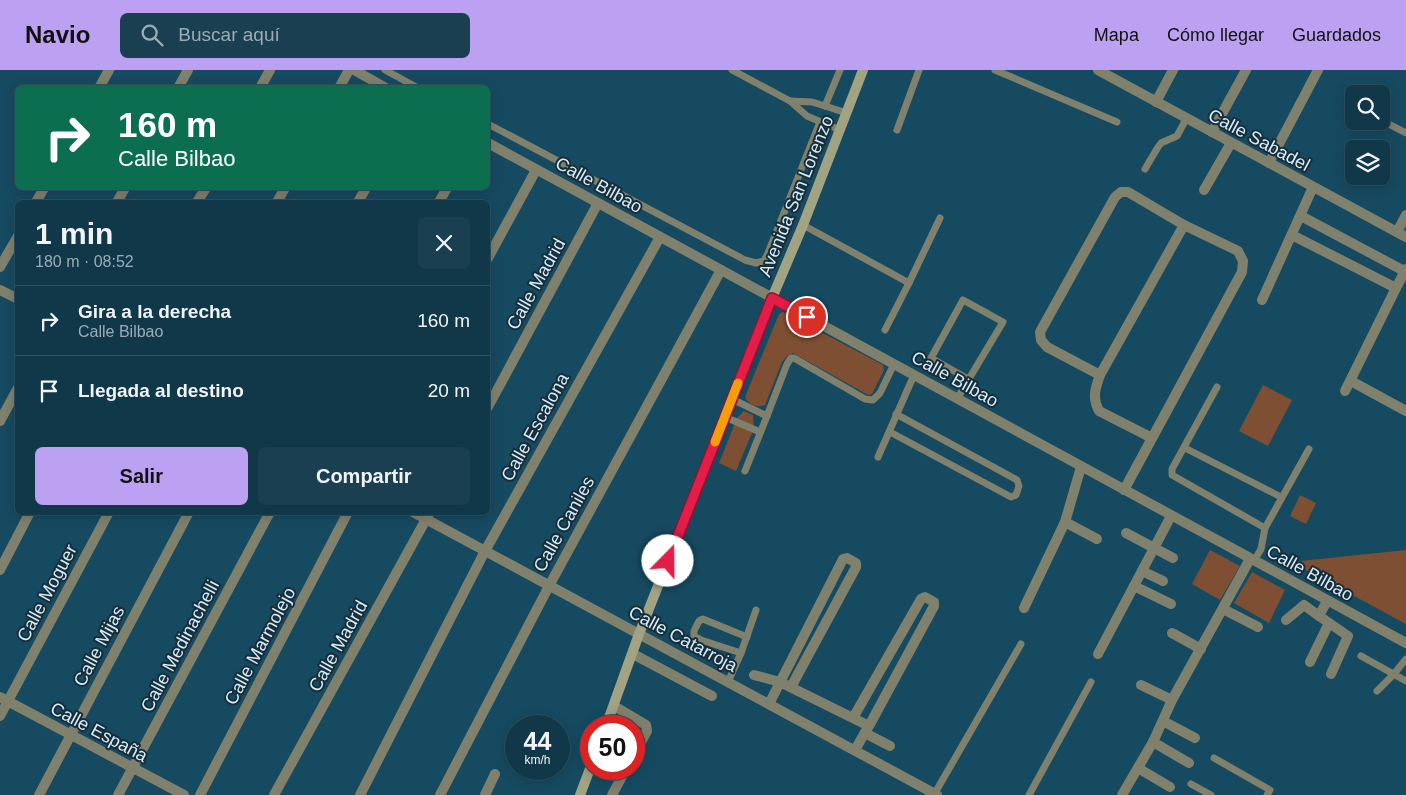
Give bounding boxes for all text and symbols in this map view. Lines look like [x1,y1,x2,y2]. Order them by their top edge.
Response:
search box [120,13,470,58]
text: Navio [25,21,90,48]
icon: search [138,21,166,49]
text: Buscar aquí [178,24,280,45]
text: Mapa [1094,25,1139,45]
text: Cómo llegar [1167,25,1264,45]
text: Guardados [1292,25,1381,45]
map controls [1345,85,1390,185]
button: search [1345,85,1390,130]
icon: right [35,105,100,170]
text: 160 m [118,105,217,144]
street label: Calle Sabadel [1205,105,1313,175]
street label: Avenida San Lorenzo [755,113,837,279]
button: layers [1345,140,1390,185]
text: Calle Bilbao [118,146,235,171]
street label: Calle Bilbao [552,153,646,217]
text: 1 min [35,217,113,250]
button: close [418,217,470,269]
street label: Calle Madrid [503,235,569,333]
text: 180 m · 08:52 [35,253,134,270]
pin [786,296,828,338]
text: Gira a la derecha [78,301,231,322]
icon: arrive [793,303,821,331]
icon: right [35,307,63,335]
text: 160 m [417,310,470,331]
text: Calle Bilbao [78,323,163,340]
street label: Calle Bilbao [908,347,1002,411]
street label: Calle Escalona [497,369,573,484]
icon: arrive [35,377,63,405]
text: Llegada al destino [78,380,244,401]
text: 20 m [428,380,470,401]
button: Salir [35,447,248,505]
button: Compartir [258,447,470,505]
street label: Calle Caniles [530,473,598,575]
position arrow [641,534,693,586]
street label: Calle Moguer [13,541,81,645]
street label: Calle Bilbao [1263,541,1357,605]
street label: Calle Medinachelli [137,577,223,715]
street label: Calle Marmolejo [221,584,299,708]
street label: Calle Madrid [305,597,371,695]
street label: Calle Mijas [70,602,128,690]
street label: Calle Catarroja [625,602,742,676]
street label: Calle España [47,698,152,766]
speed limit sign: 50 [580,715,645,780]
text: 44 [524,727,551,755]
text: km/h [524,753,551,767]

